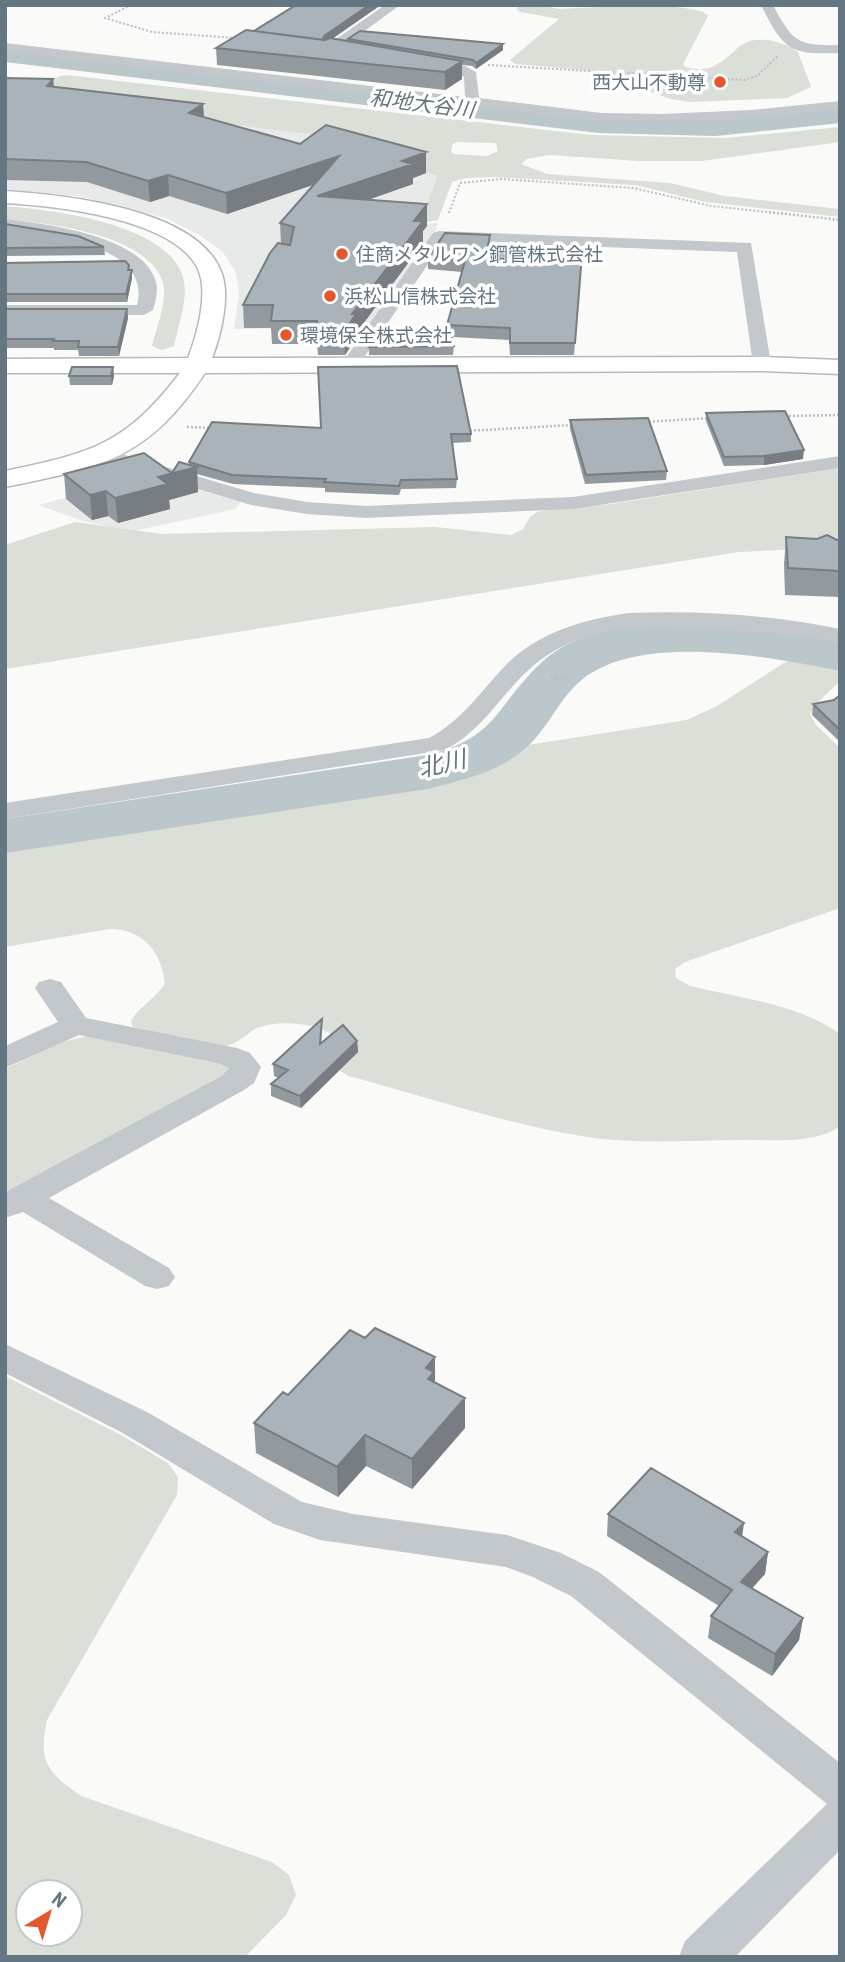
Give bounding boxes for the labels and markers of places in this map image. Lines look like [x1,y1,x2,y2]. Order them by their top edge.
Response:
place label: 西大山不動尊 [592,71,706,94]
marker: 西大山不動尊 [712,74,728,90]
place label: 住商メタルワン鋼管株式会社 [356,243,603,266]
marker: 住商メタルワン鋼管株式会社 [334,246,350,262]
place label: 浜松山信株式会社 [344,285,496,308]
marker: 浜松山信株式会社 [322,288,338,304]
place label: 環境保全株式会社 [300,324,452,347]
marker: 環境保全株式会社 [278,327,294,343]

